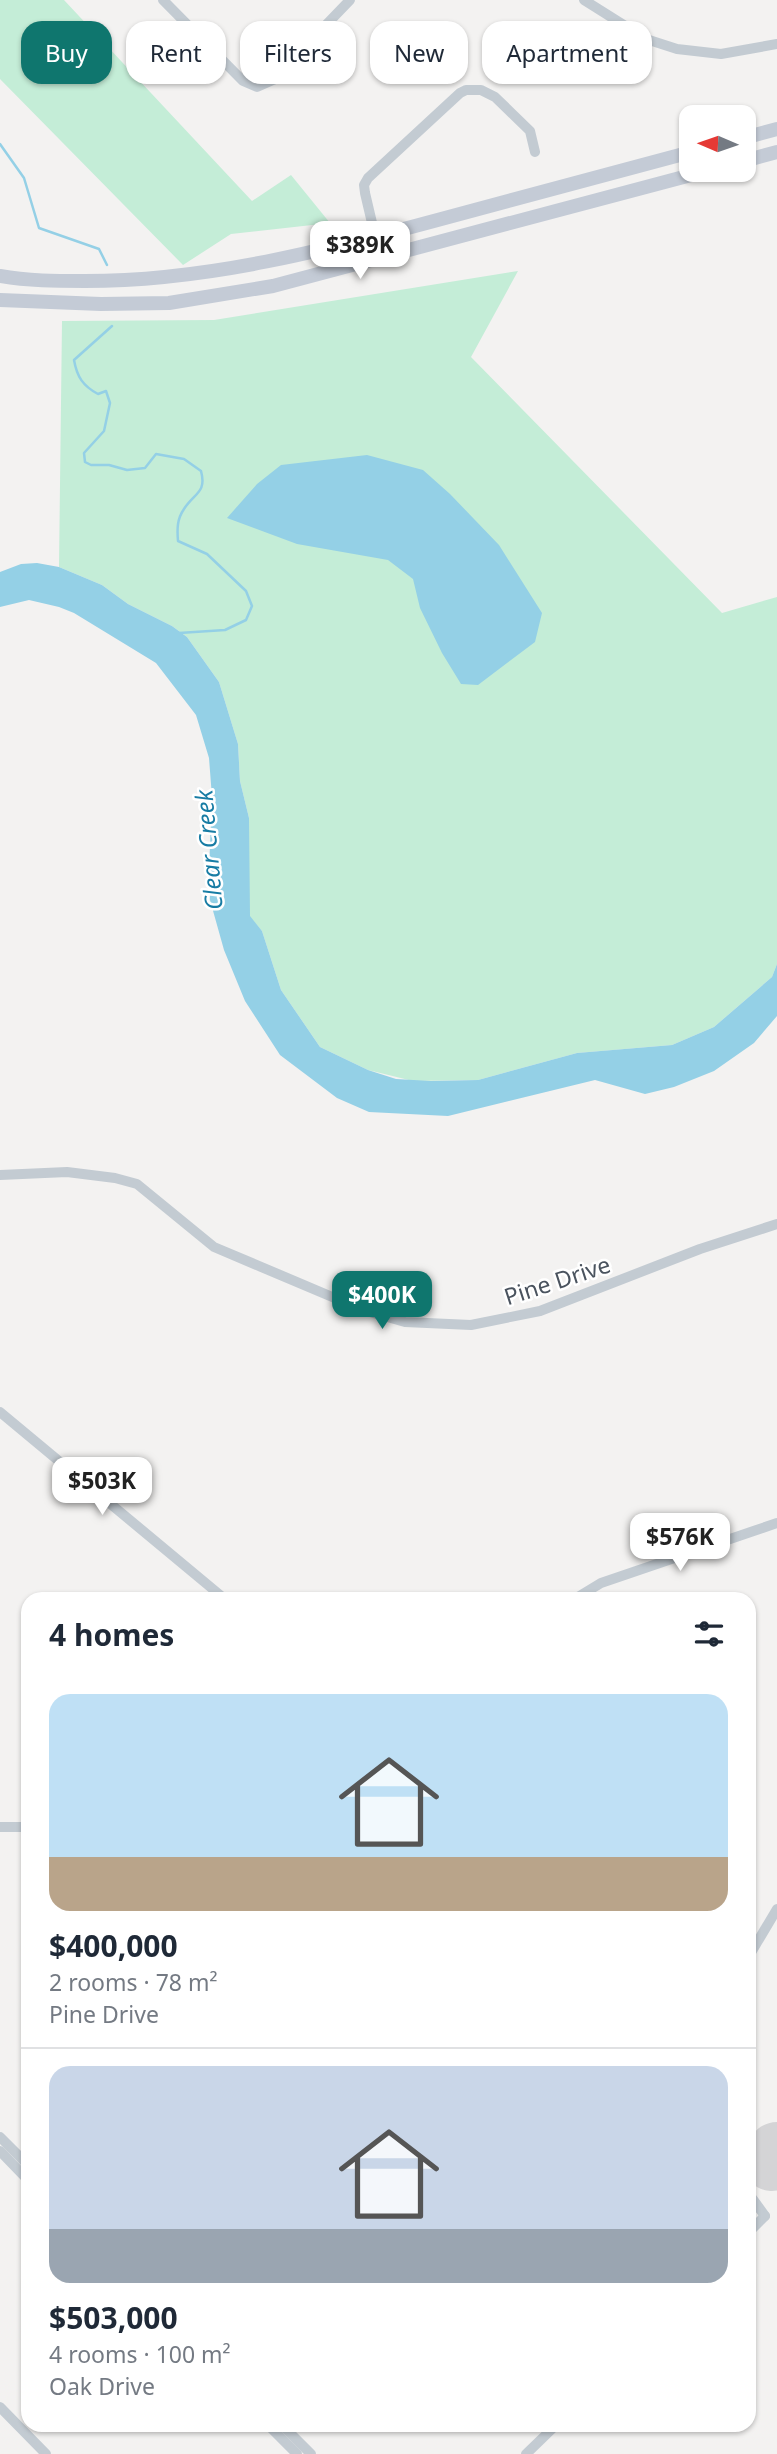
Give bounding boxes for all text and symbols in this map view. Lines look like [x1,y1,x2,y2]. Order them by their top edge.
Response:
chip: Buy [21,21,112,84]
chip: Rent [126,21,226,84]
chip: Filters [240,21,356,84]
chip: New [370,21,468,84]
chip: Apartment [482,21,652,84]
north arrow [679,105,756,182]
map controls [679,105,756,182]
pin: $389K [311,222,409,281]
text: $389K [326,228,394,260]
water label: Clear Creek [186,787,230,912]
street label: Pine Drive [500,1248,614,1312]
pin: $400K [333,1272,431,1331]
text: $400K [348,1278,416,1310]
pin: $503K [53,1458,151,1517]
text: $503K [68,1464,136,1496]
pin: $576K [631,1514,729,1573]
text: $576K [646,1520,714,1552]
text: 4 homes [49,1614,174,1655]
icon: filters [690,1615,728,1653]
icon: home [326,1739,452,1865]
text: $400,000 [49,1925,178,1966]
text: 2 rooms · 78 m² [49,1966,218,1998]
text: Pine Drive [49,1998,159,2030]
icon: home [326,2111,452,2237]
text: $503,000 [49,2297,178,2338]
text: 4 rooms · 100 m² [49,2338,231,2370]
text: Oak Drive [49,2370,155,2402]

